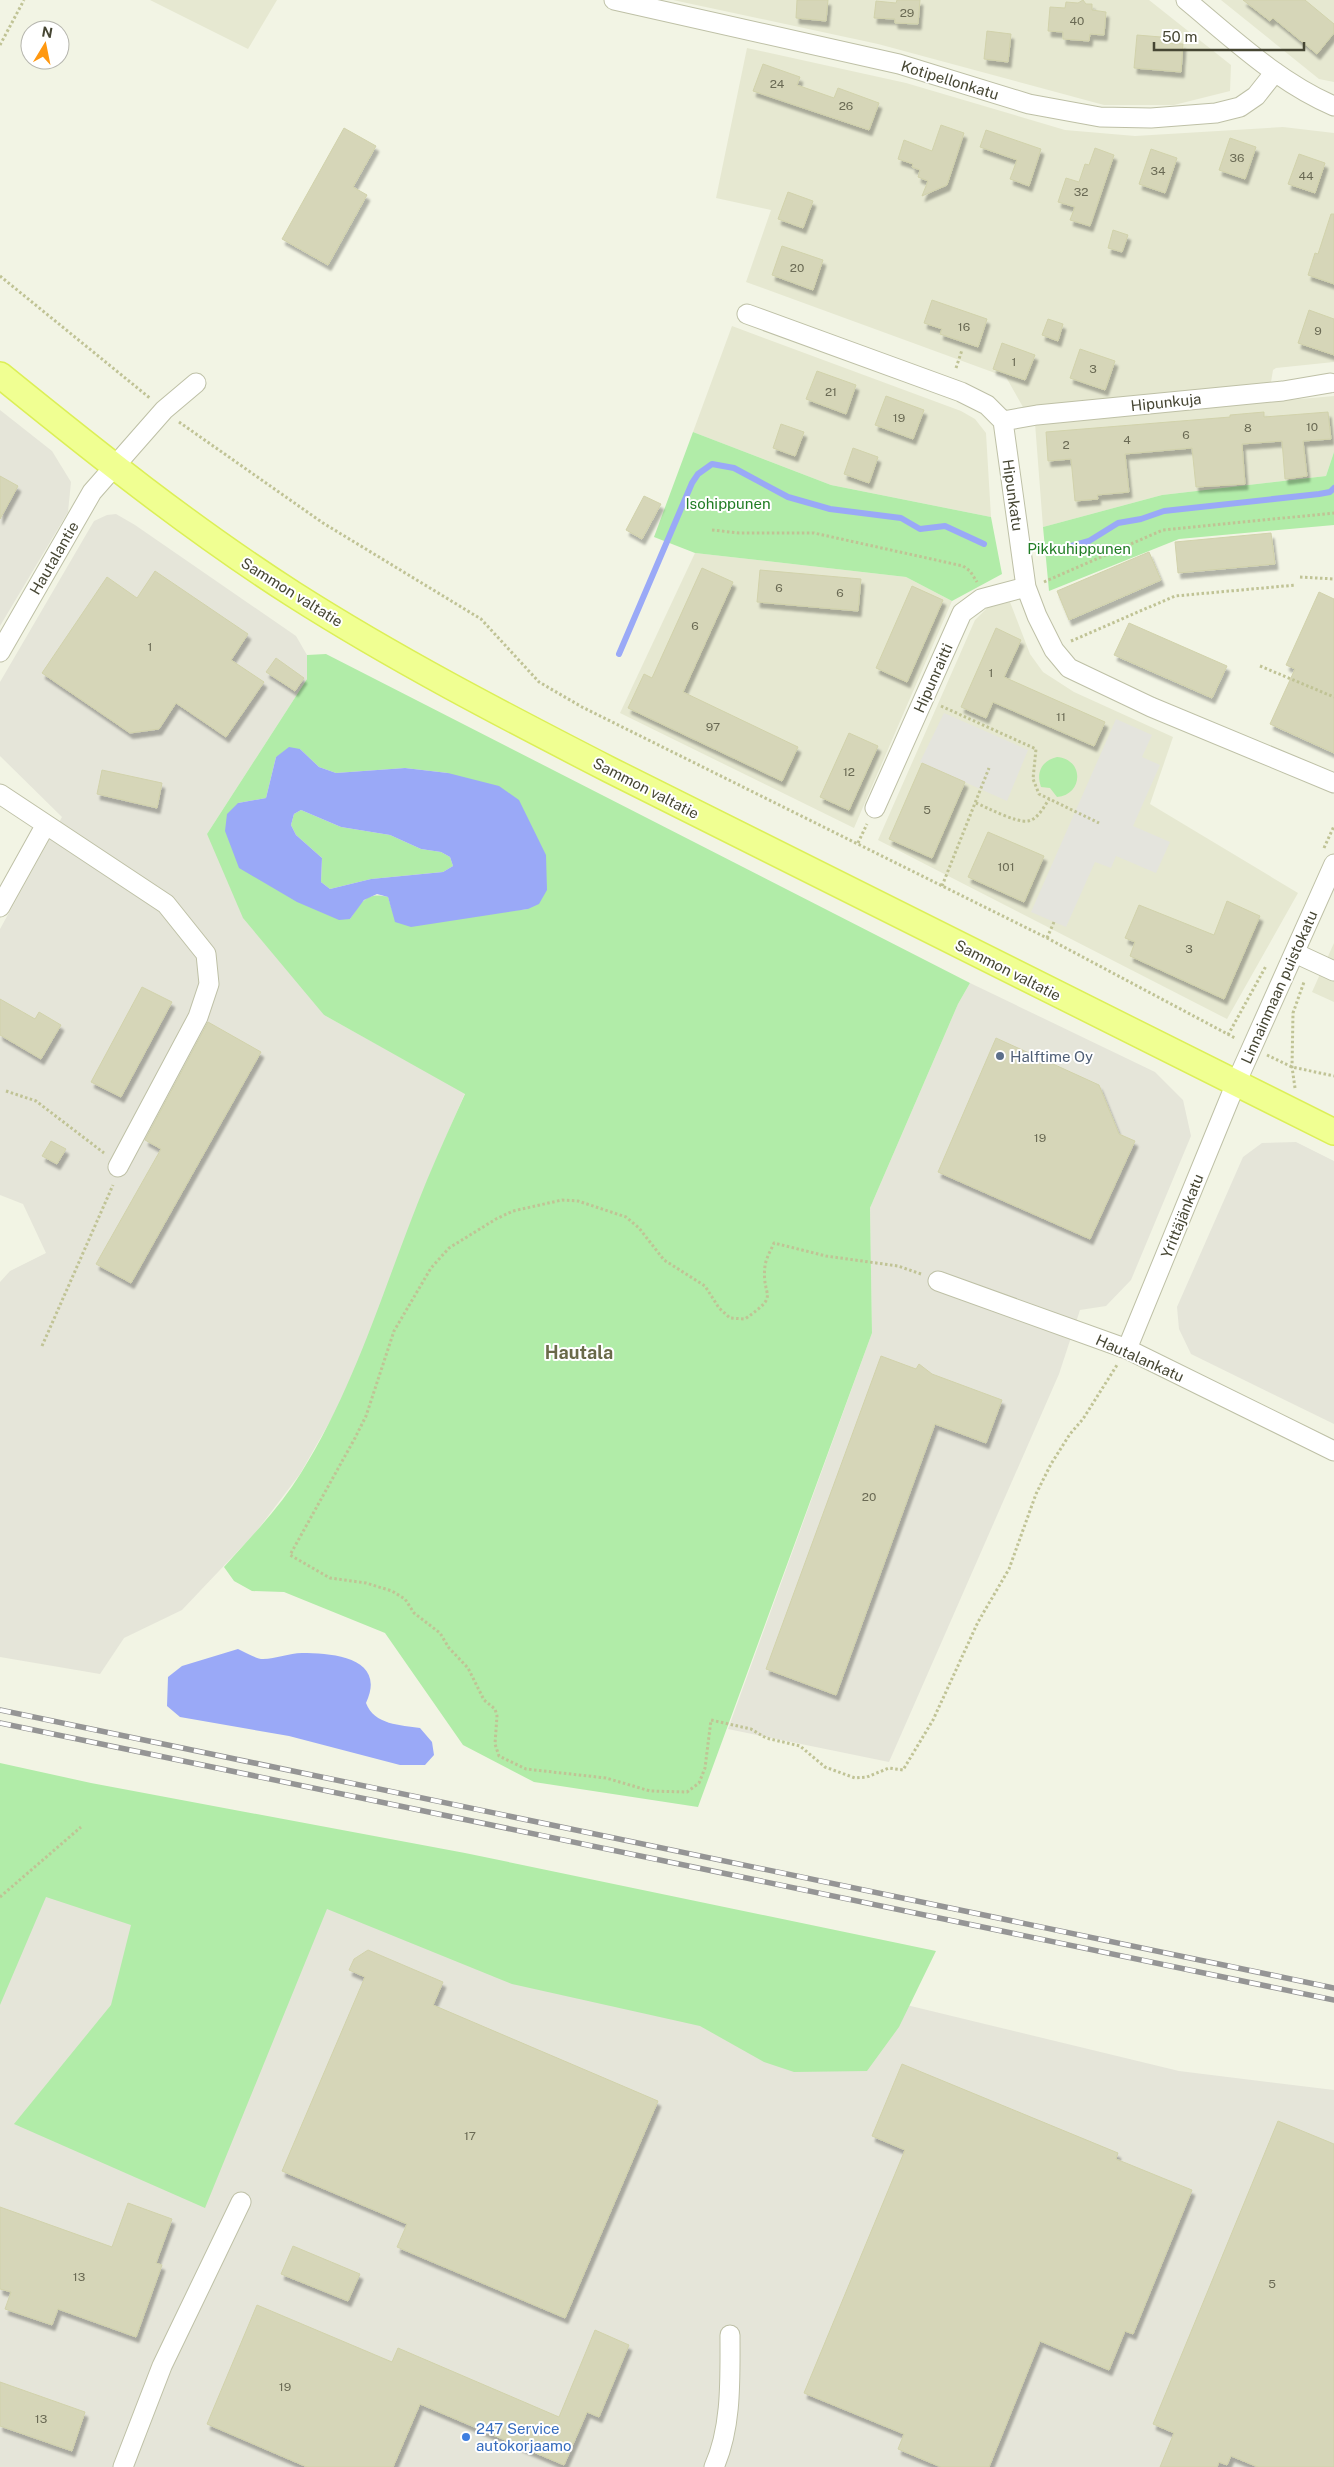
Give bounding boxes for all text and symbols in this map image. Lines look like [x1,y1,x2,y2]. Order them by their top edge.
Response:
house number: 29 [900,6,914,20]
house number: 40 [1070,14,1084,28]
north arrow [20,20,70,70]
scale bar [1154,20,1304,52]
text: N [40,23,54,41]
text: 50 m [1162,28,1197,45]
street label: Kotipellonkatu [899,57,1001,103]
house number: 24 [770,77,785,91]
house number: 26 [839,99,853,113]
house number: 36 [1230,151,1244,165]
house number: 34 [1150,164,1166,178]
house number: 44 [1298,169,1314,183]
house number: 32 [1074,185,1088,199]
house number: 20 [790,261,804,275]
house number: 16 [958,320,970,334]
house number: 9 [1314,324,1322,338]
house number: 1 [1012,355,1016,369]
house number: 3 [1089,362,1097,376]
house number: 21 [825,385,837,399]
street label: Hipunkuja [1130,390,1202,414]
house number: 19 [893,411,905,425]
house number: 10 [1306,420,1318,434]
house number: 8 [1244,421,1252,435]
house number: 6 [1182,428,1190,442]
house number: 4 [1123,433,1131,447]
house number: 2 [1062,438,1070,452]
street label: Hipunkatu [1000,458,1026,532]
park label: Isohippunen [685,495,771,512]
street label: Hautalantie [26,518,82,598]
park label: Pikkuhippunen [1027,540,1131,557]
street label: Sammon valtatie [238,554,346,630]
house number: 6 [775,581,783,595]
house number: 6 [836,586,844,600]
house number: 6 [691,619,699,633]
house number: 1 [148,640,152,654]
street label: Hipunraitti [910,641,956,715]
house number: 1 [989,666,993,680]
house number: 11 [1056,710,1066,724]
house number: 97 [706,720,720,734]
street label: Sammon valtatie [590,754,702,822]
house number: 12 [843,765,855,779]
house number: 5 [923,803,931,817]
house number: 101 [997,860,1015,874]
street label: Linnainmaan puistokatu [1237,908,1321,1066]
street label: Sammon valtatie [952,936,1064,1004]
house number: 3 [1185,942,1193,956]
place label: Halftime Oy [1010,1048,1093,1065]
marker: Halftime Oy [994,1050,1006,1062]
house number: 19 [1034,1131,1046,1145]
street label: Yrittäjänkatu [1157,1171,1207,1261]
street label: Hautalankatu [1093,1331,1187,1385]
district label: Hautala [545,1342,613,1363]
house number: 20 [862,1490,876,1504]
house number: 17 [464,2129,476,2143]
house number: 13 [73,2270,85,2284]
house number: 5 [1268,2277,1276,2291]
house number: 19 [279,2380,291,2394]
house number: 13 [35,2412,47,2426]
place label: 247 Service autokorjaamo [476,2420,572,2454]
marker: 247 Service autokorjaamo [460,2431,472,2443]

